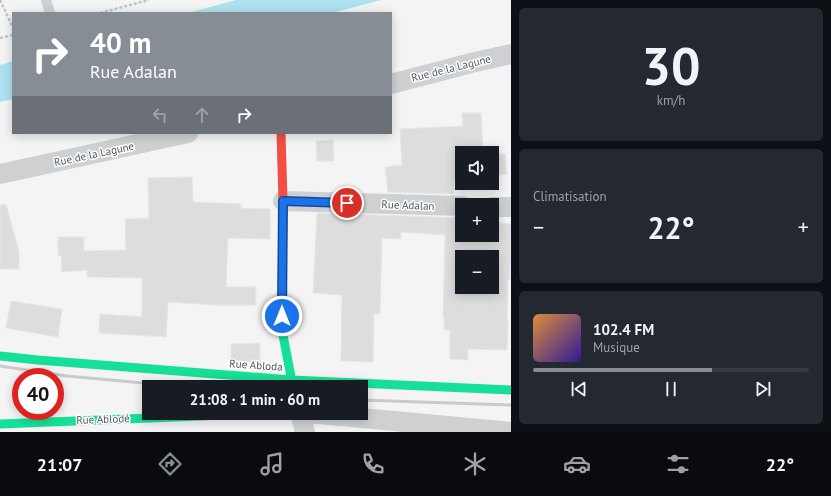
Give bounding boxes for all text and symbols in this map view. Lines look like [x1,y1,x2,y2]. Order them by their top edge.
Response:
text: 40 m [90,24,151,61]
icon: right [24,28,76,80]
text: 30 [642,32,700,99]
street label: Rue de la Lagune [410,51,493,85]
text: Rue Adalan [90,60,177,83]
text: km/h [657,92,685,109]
icon: left [149,104,171,126]
icon: ahead [191,104,213,126]
icon: right [233,104,255,126]
street label: Rue de la Lagune [53,139,136,169]
map controls [455,146,499,294]
button: sound [455,146,499,190]
pin [330,186,364,220]
text: Climatisation [533,188,607,205]
icon: arrive [336,192,358,214]
street label: Rue Adalan [381,197,435,213]
button: + [455,198,499,242]
text: 22° [647,208,695,247]
text: − [533,213,544,241]
text: + [798,213,809,241]
button: − [455,250,499,294]
position arrow [261,295,303,337]
text: 102.4 FM [593,320,654,339]
text: Musique [593,339,640,356]
street label: Rue Abloda [229,356,283,374]
speed limit sign: 40 [12,368,64,420]
icon: previous [568,378,590,400]
icon: pause [660,378,682,400]
icon: next [752,378,774,400]
text: 21:08 · 1 min · 60 m [190,390,320,409]
street label: Rue Ablodé [76,411,130,427]
icon: directions [156,450,184,478]
icon: music [258,450,286,478]
icon: phone [359,450,387,478]
icon: climate [461,450,489,478]
icon: car [563,450,591,478]
icon: filters [664,450,692,478]
text: 21:07 [37,453,82,476]
text: 22° [766,453,794,476]

